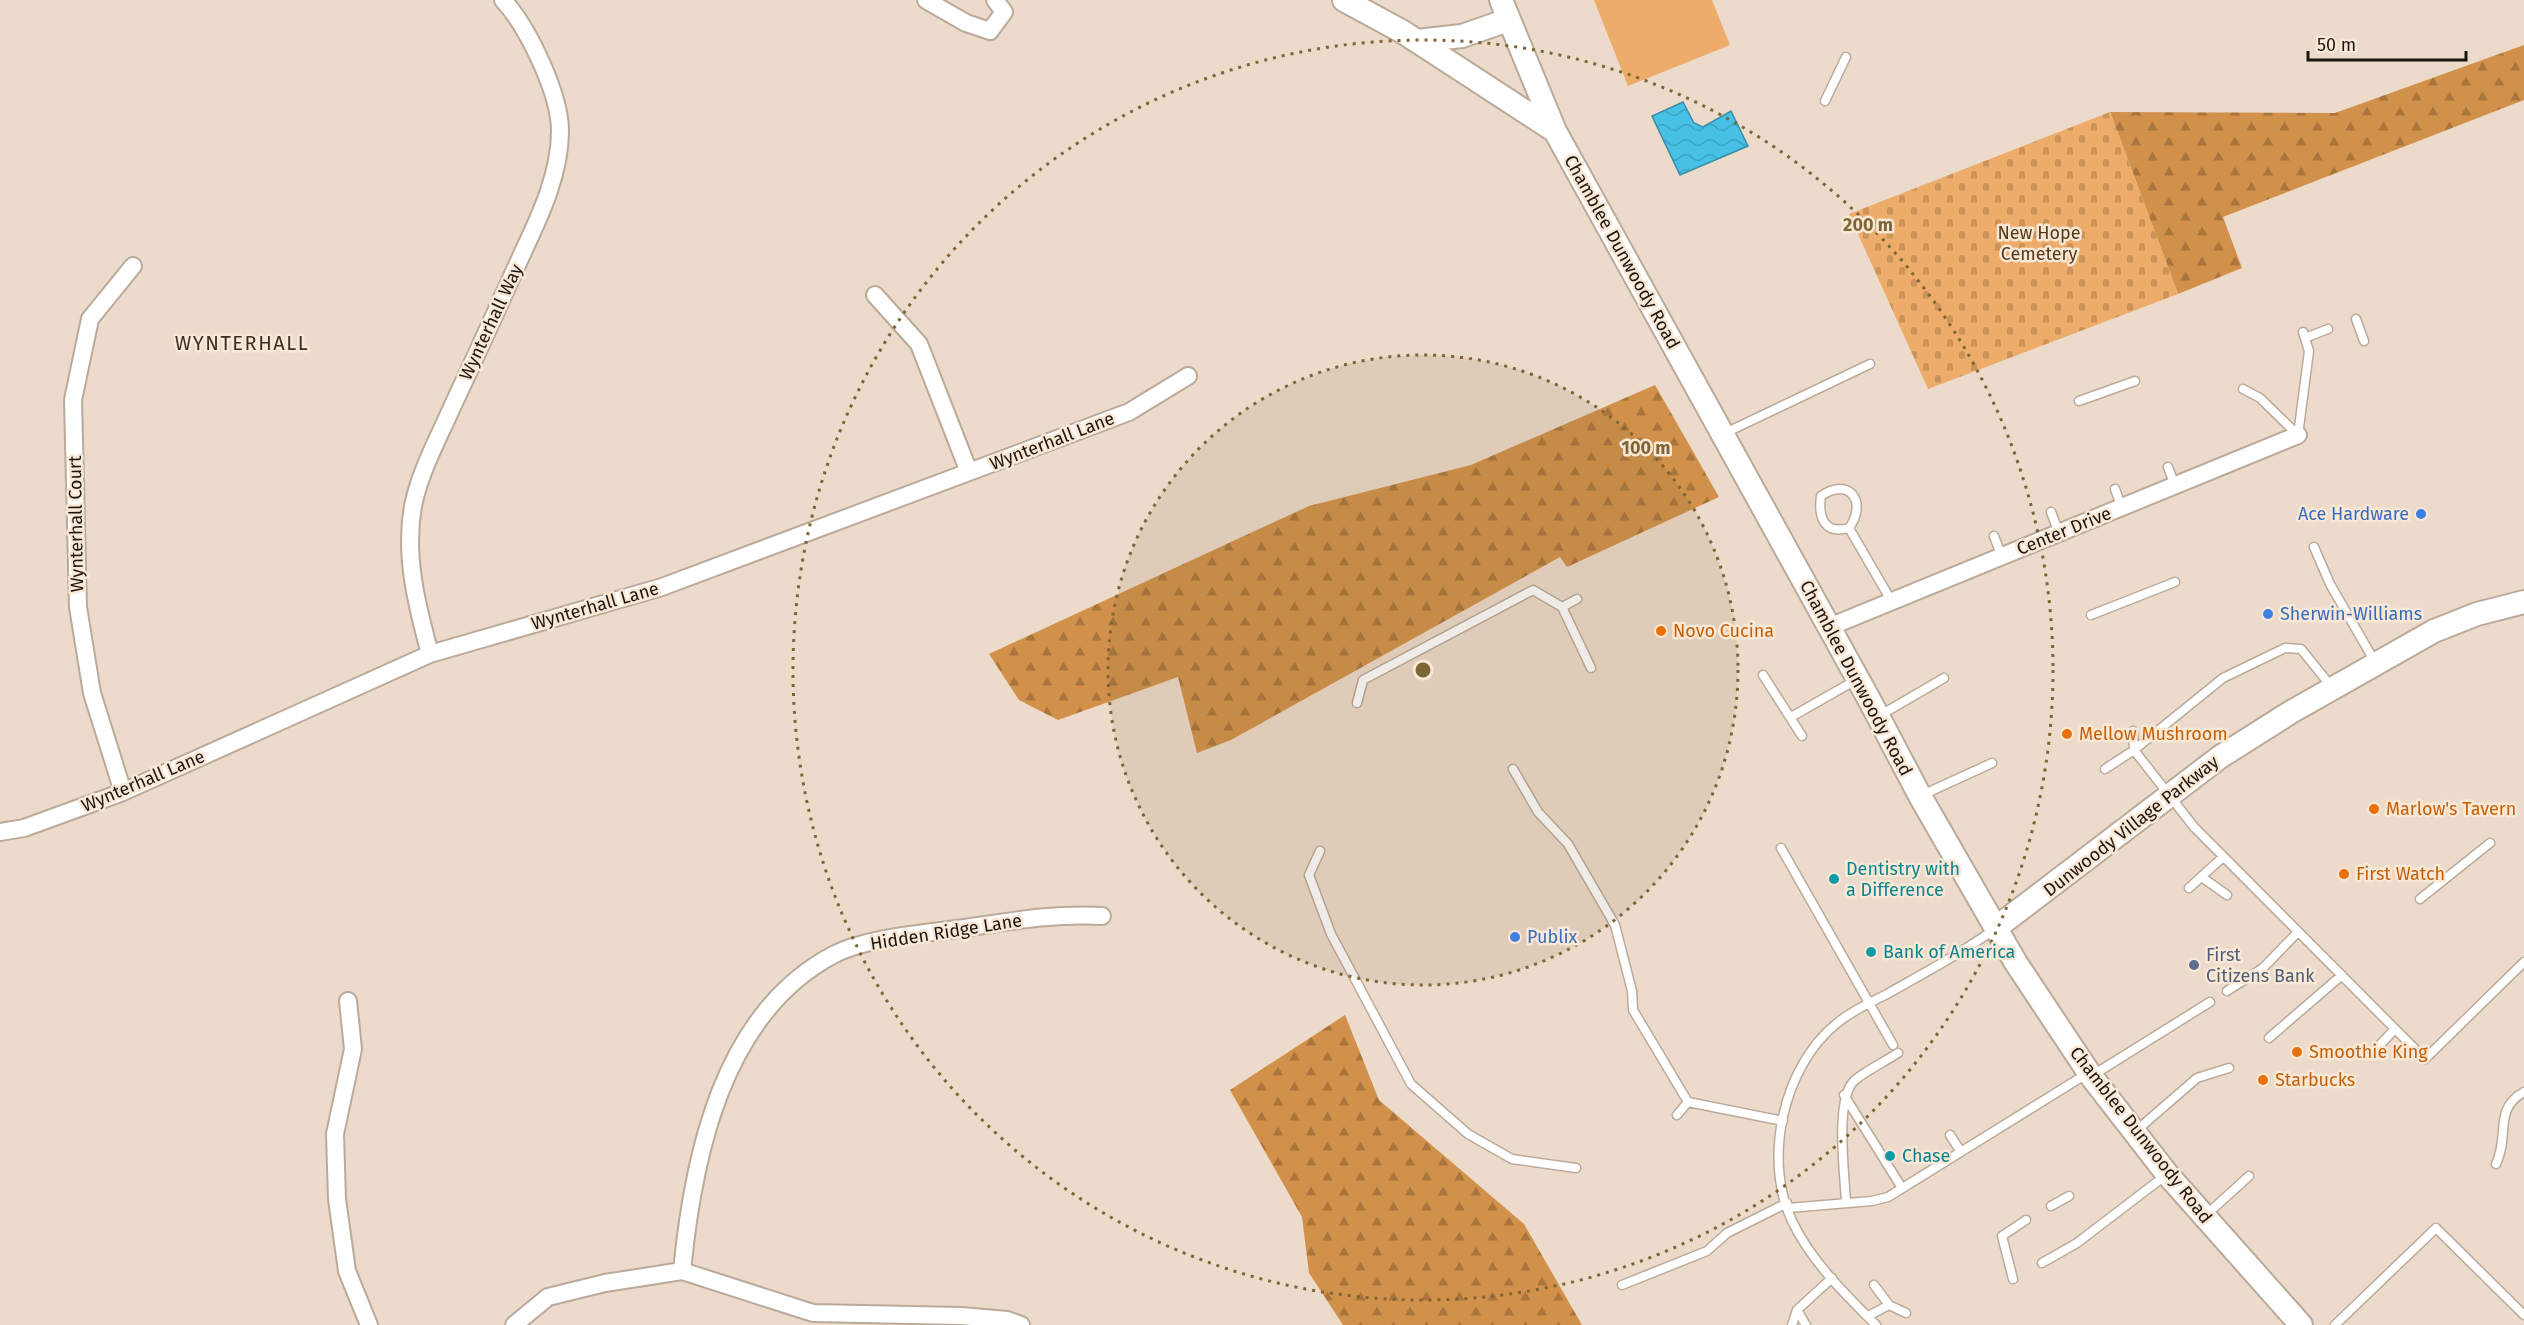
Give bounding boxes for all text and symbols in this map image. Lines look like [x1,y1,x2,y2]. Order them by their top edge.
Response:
scale bar [2308,24,2466,62]
text: 50 m [2317,34,2356,56]
street label: Chamblee Dunwoody Road [1559,151,1685,353]
text: 200 m [1843,214,1893,236]
park label: New Hope Cemetery [1997,222,2081,265]
street label: Wynterhall Way [455,260,528,383]
district label: WYNTERHALL [175,331,309,355]
street label: Wynterhall Lane [987,407,1117,475]
text: 100 m [1622,437,1670,459]
street label: Wynterhall Court [64,455,88,593]
street label: Center Drive [2013,502,2115,560]
place label: Ace Hardware [2298,503,2409,525]
marker: Ace Hardware [2414,507,2428,521]
street label: Chamblee Dunwoody Road [1795,576,1917,780]
street label: Wynterhall Lane [529,577,661,635]
place label: Sherwin-Williams [2280,603,2422,625]
marker: Sherwin-Williams [2261,607,2275,621]
place label: Novo Cucina [1673,620,1774,642]
marker: Novo Cucina [1654,624,1668,638]
centre of rings [1413,660,1433,680]
place label: Mellow Mushroom [2079,723,2228,745]
marker: Mellow Mushroom [2060,727,2074,741]
street label: Wynterhall Lane [78,745,208,817]
street label: Dunwoody Village Parkway [2039,751,2223,901]
place label: Marlow's Tavern [2386,798,2516,820]
marker: Marlow's Tavern [2367,802,2381,816]
place label: Dentistry with a Difference [1846,858,1960,901]
place label: First Watch [2356,863,2445,885]
marker: First Watch [2337,867,2351,881]
marker: Dentistry with a Difference [1827,872,1841,886]
street label: Hidden Ridge Lane [869,909,1023,955]
place label: Publix [1527,926,1577,948]
marker: Publix [1508,930,1522,944]
place label: Bank of America [1883,941,2015,963]
place label: First Citizens Bank [2206,944,2315,987]
marker: Bank of America [1864,945,1878,959]
marker: First Citizens Bank [2187,958,2201,972]
place label: Smoothie King [2309,1041,2428,1063]
street label: Chamblee Dunwoody Road [2065,1042,2217,1228]
marker: Smoothie King [2290,1045,2304,1059]
place label: Starbucks [2275,1069,2355,1091]
marker: Starbucks [2256,1073,2270,1087]
place label: Chase [1902,1145,1950,1167]
marker: Chase [1883,1149,1897,1163]

